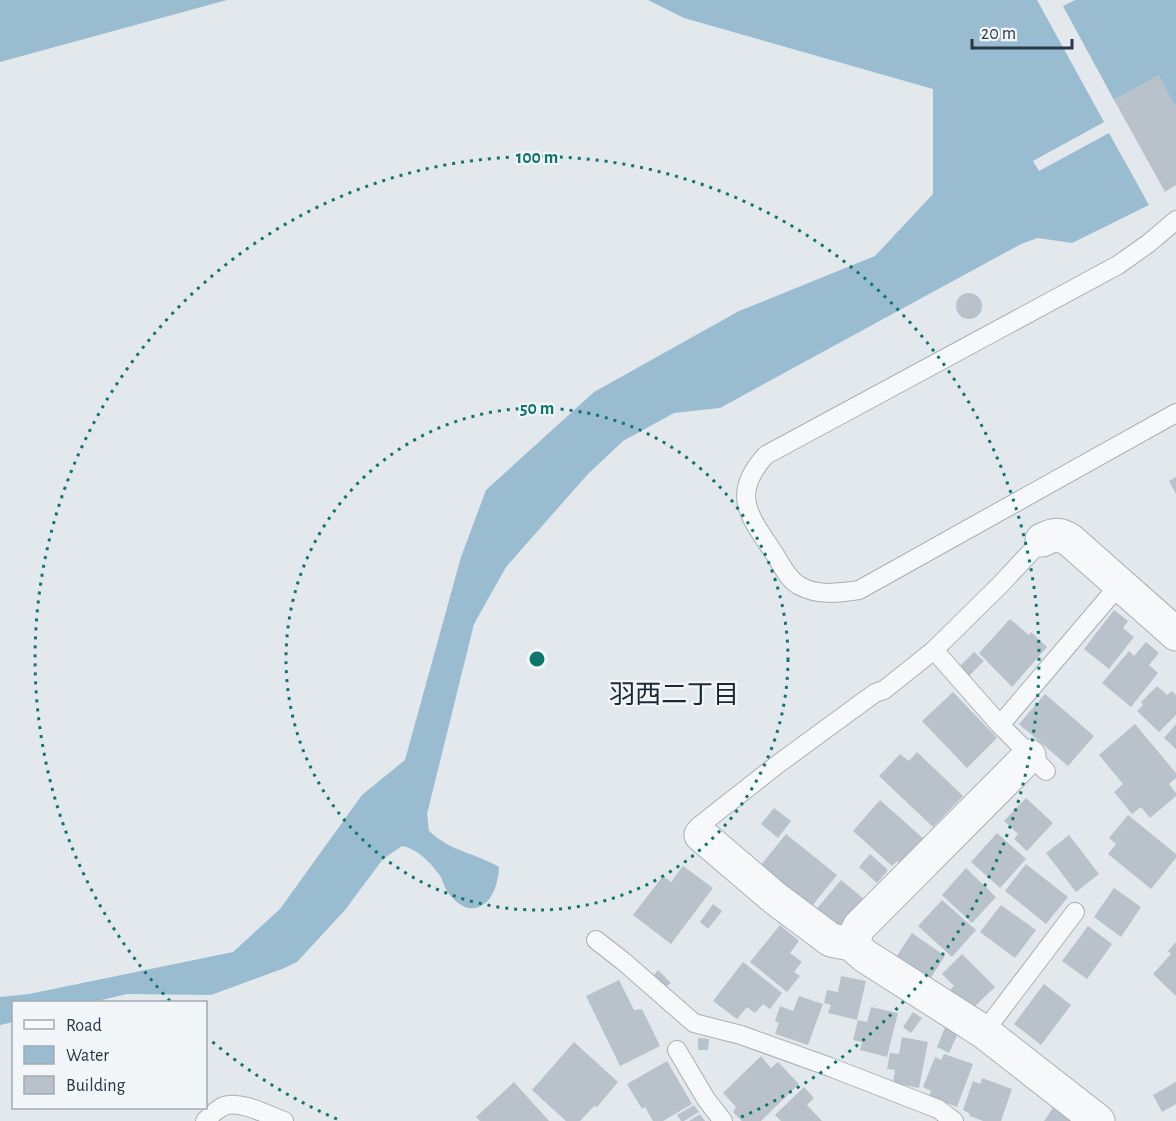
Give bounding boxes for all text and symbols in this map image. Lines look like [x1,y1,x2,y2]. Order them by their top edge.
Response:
scale bar [972,12,1072,50]
text: 20 m [981,25,1016,43]
text: 100 m [516,149,558,167]
text: 50 m [520,400,554,418]
centre of rings [527,649,547,669]
district label: 羽西二丁目 [609,682,739,708]
legend [12,1001,207,1109]
text: Road [66,1017,102,1035]
text: Water [66,1047,109,1065]
text: Building [66,1077,126,1095]

